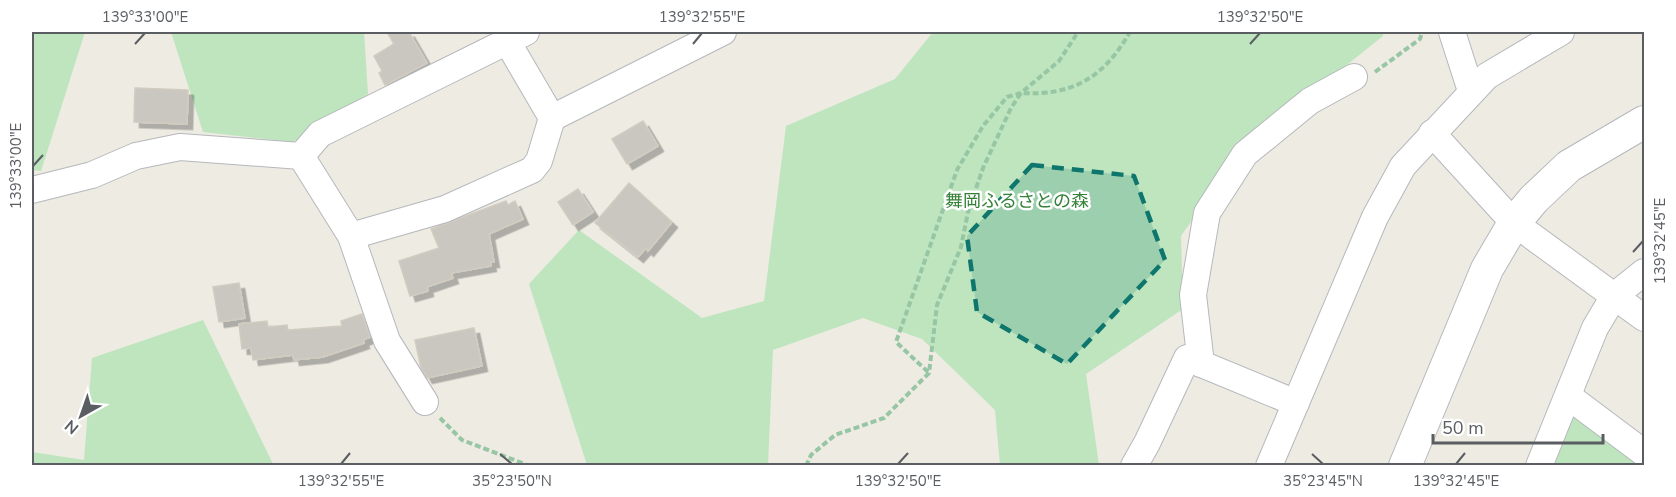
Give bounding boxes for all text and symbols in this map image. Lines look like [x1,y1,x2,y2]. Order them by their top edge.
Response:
text: 139°33'00"E [102,7,188,27]
text: 139°32'55"E [659,7,745,27]
text: 139°32'50"E [1217,7,1303,27]
text: 139°33'00"E [6,123,26,209]
park label: 舞岡ふるさとの森 [945,189,1089,213]
text: 139°32'45"E [1650,198,1670,284]
north arrow [51,386,111,446]
scale bar [1433,407,1602,445]
text: N [60,414,84,439]
text: 50 m [1442,416,1484,440]
text: 139°32'55"E [298,471,384,491]
text: 35°23'50"N [472,471,552,491]
text: 139°32'50"E [855,471,941,491]
text: 35°23'45"N [1283,471,1363,491]
text: 139°32'45"E [1413,471,1499,491]

